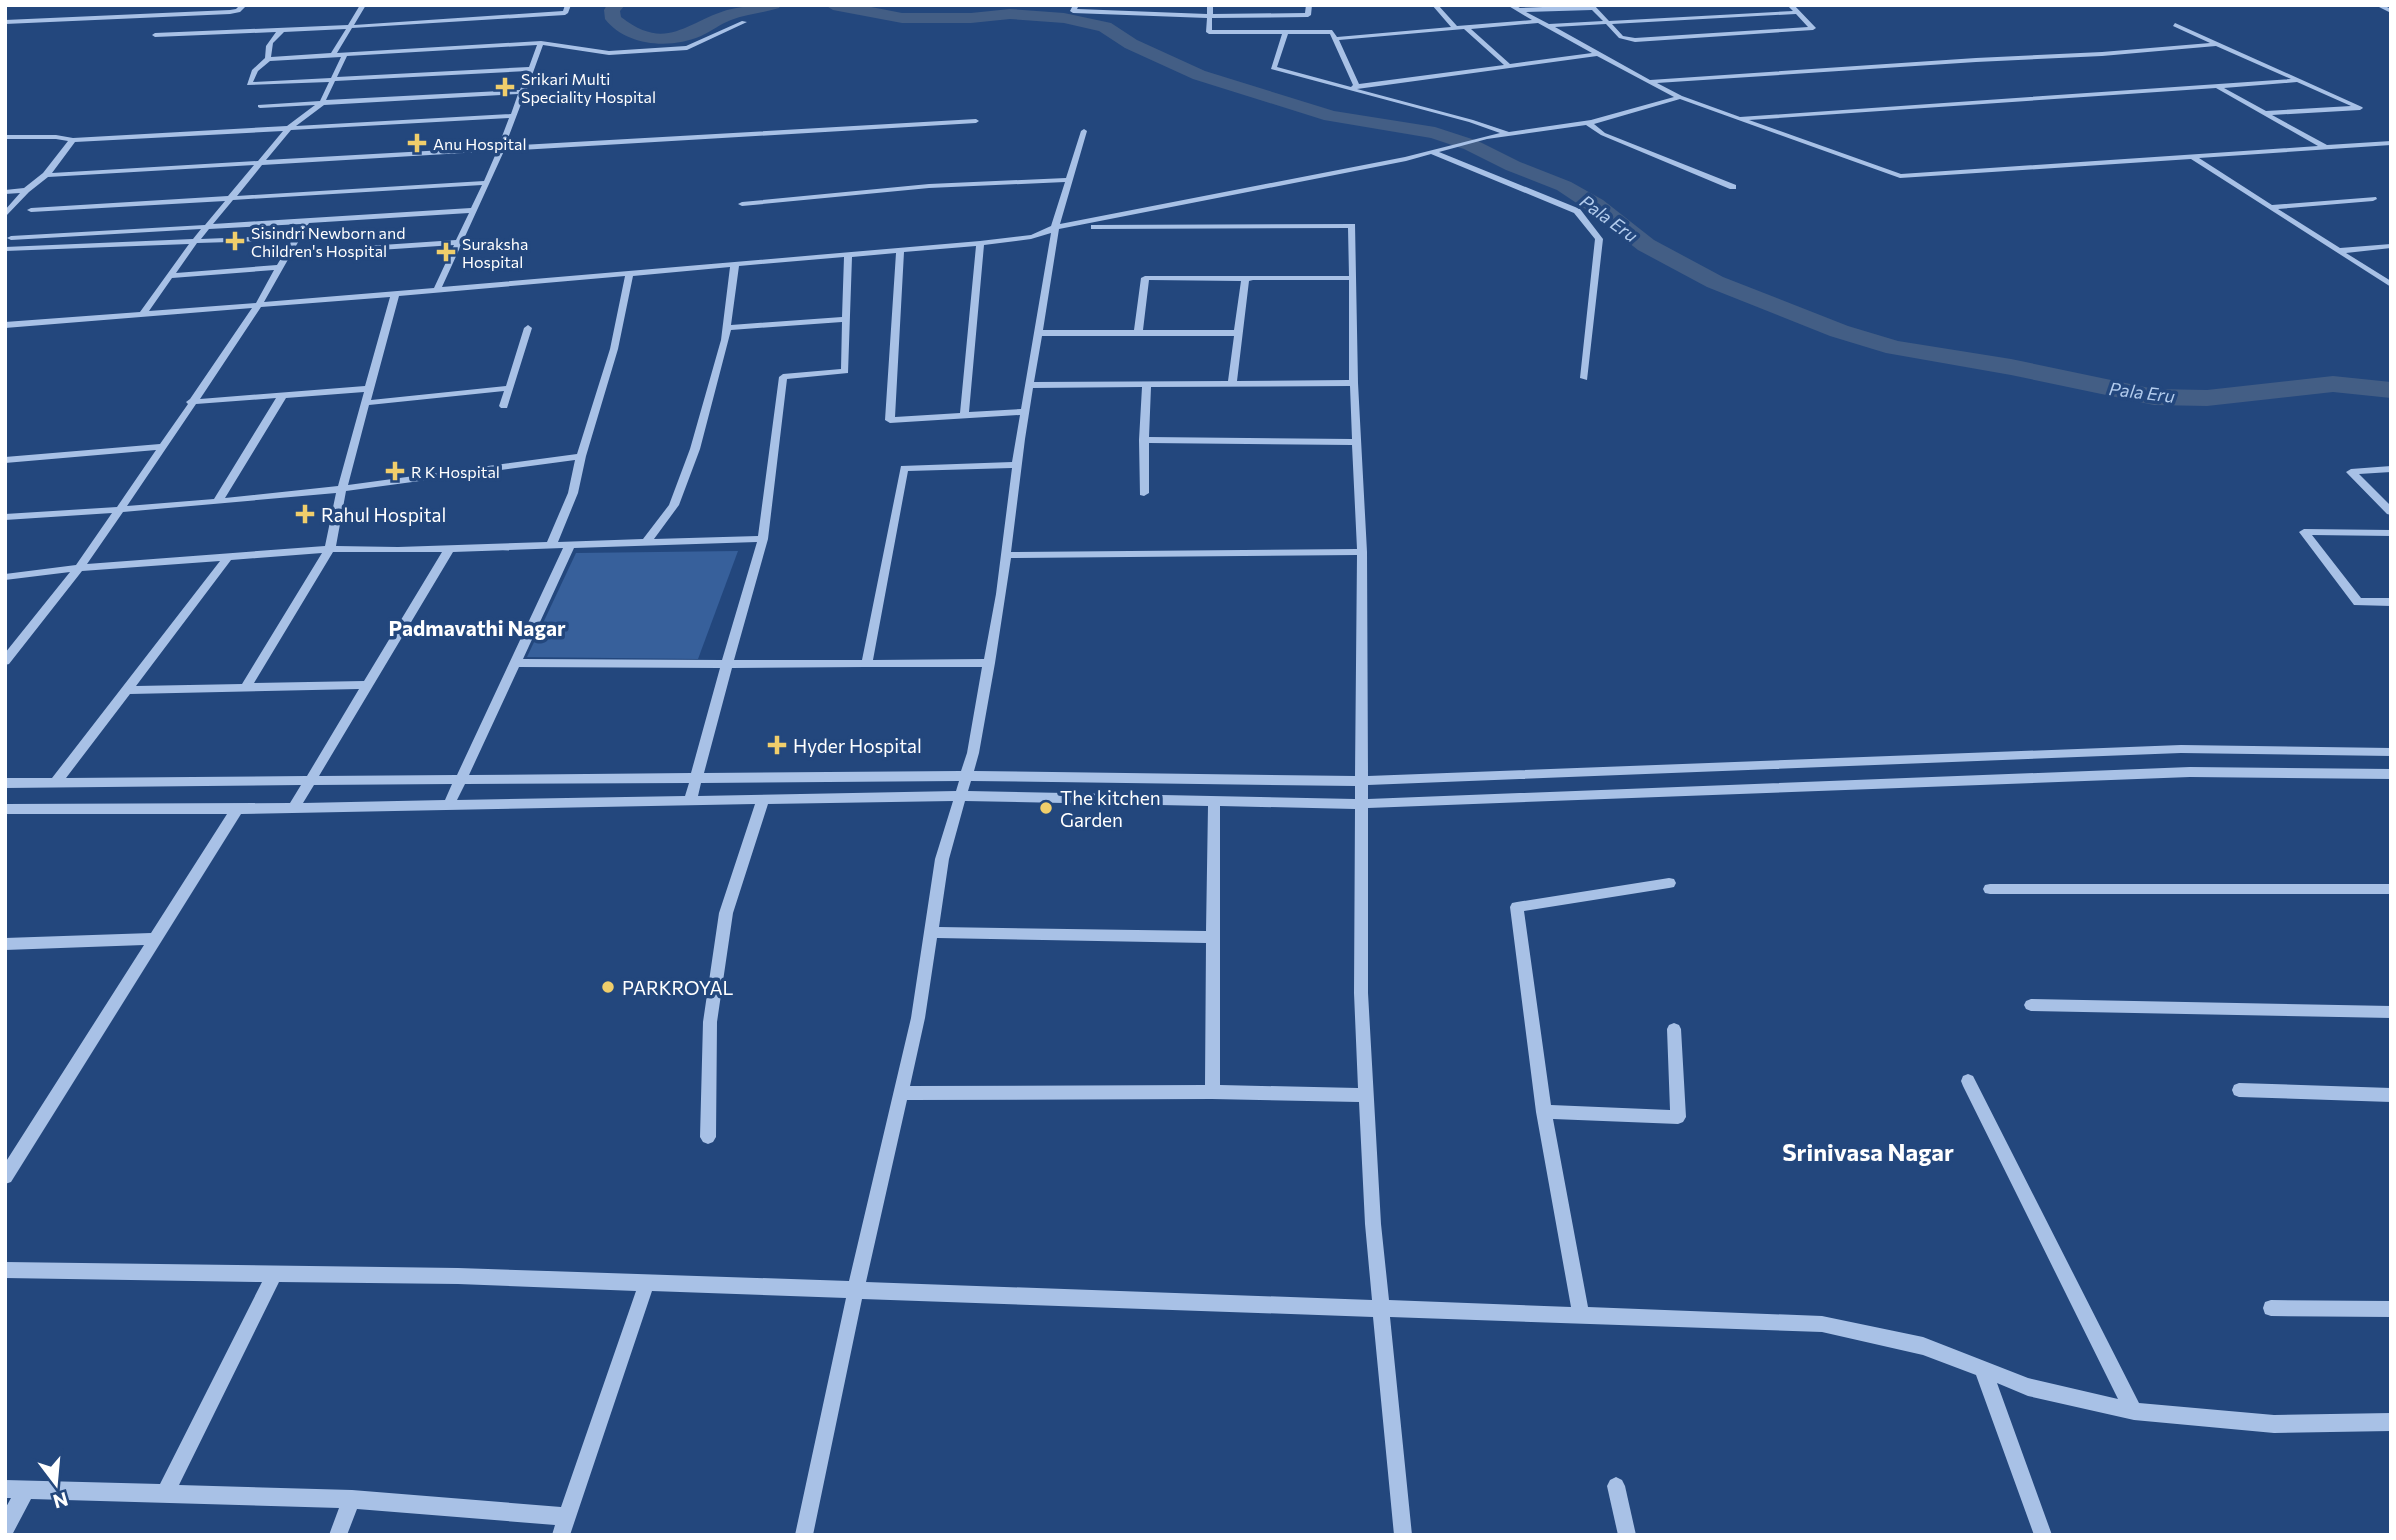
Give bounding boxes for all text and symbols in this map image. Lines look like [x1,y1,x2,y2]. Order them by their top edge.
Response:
place label: Srikari Multi Speciality Hospital [521,69,656,106]
marker: Srikari Multi Speciality Hospital [495,77,515,97]
marker: Anu Hospital [407,133,427,153]
place label: Anu Hospital [433,134,526,153]
water label: Pala Eru [1576,190,1642,246]
place label: Sisindri Newborn and Children's Hospital [251,223,405,260]
marker: Sisindri Newborn and Children's Hospital [225,231,245,251]
place label: Suraksha Hospital [462,234,528,271]
marker: Suraksha Hospital [436,242,456,262]
water label: Pala Eru [2108,377,2176,407]
marker: R K Hospital [385,461,405,481]
place label: R K Hospital [411,462,500,481]
place label: Rahul Hospital [321,503,446,526]
marker: Rahul Hospital [295,504,315,524]
district label: Padmavathi Nagar [388,615,566,640]
place label: Hyder Hospital [793,734,922,757]
marker: Hyder Hospital [767,735,787,755]
place label: The kitchen Garden [1060,786,1161,831]
marker: The kitchen Garden [1038,800,1054,816]
place label: PARKROYAL [622,976,734,999]
marker: PARKROYAL [600,979,616,995]
district label: Srinivasa Nagar [1782,1137,1954,1166]
north arrow [21,1449,91,1519]
text: N [51,1488,71,1514]

